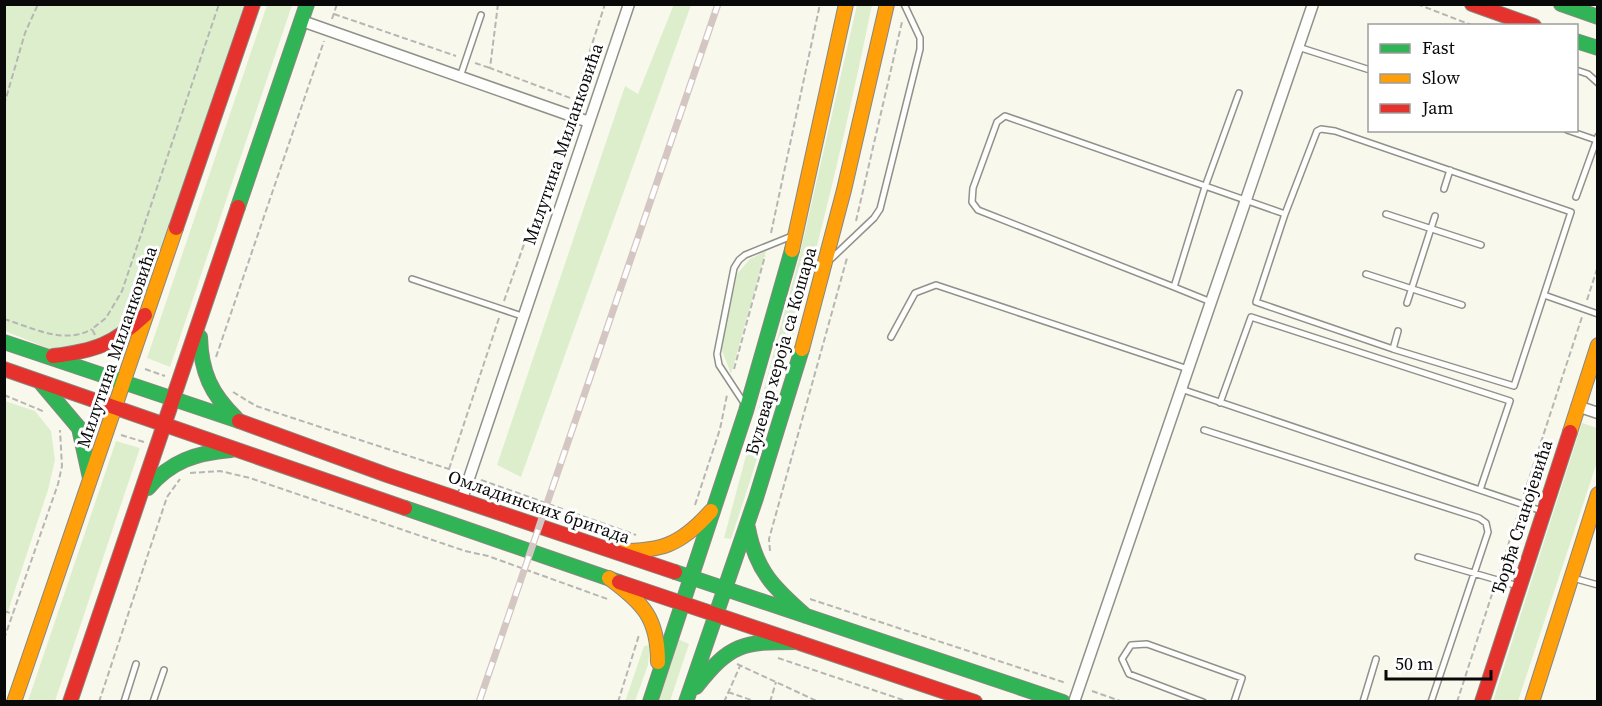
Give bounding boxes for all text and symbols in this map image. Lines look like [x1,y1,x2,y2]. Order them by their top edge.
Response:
legend [1368,24,1578,132]
text: Fast [1422,35,1455,60]
street label: Милутина Миланковића [516,39,609,248]
text: Slow [1422,65,1460,90]
text: Jam [1421,95,1454,120]
street label: Милутина Миланковића [70,242,163,451]
street label: Булевар хероја са Кошара [739,243,822,458]
street label: Ђорђа Станојевића [1485,436,1559,597]
street label: Омладинских бригада [445,464,634,550]
scale bar [1386,643,1491,681]
text: 50 m [1395,651,1433,676]

